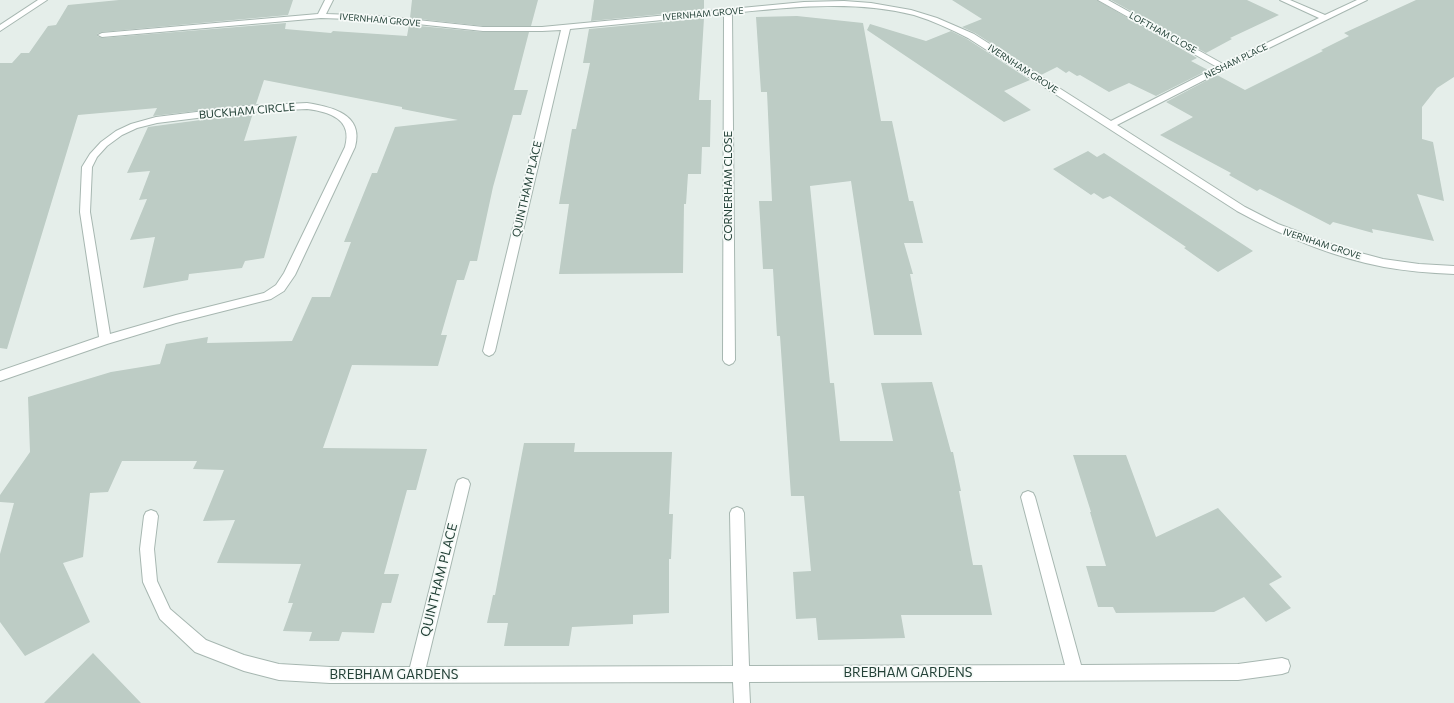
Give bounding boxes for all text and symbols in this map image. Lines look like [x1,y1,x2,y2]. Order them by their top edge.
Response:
street label: IVERNHAM GROVE [662,5,744,23]
street label: LOFTHAM CLOSE [1127,10,1199,56]
street label: IVERNHAM GROVE [339,11,421,29]
street label: NESHAM PLACE [1203,41,1269,81]
street label: IVERNHAM GROVE [986,42,1060,96]
street label: BUCKHAM CIRCLE [198,100,296,122]
street label: CORNERHAM CLOSE [721,131,735,241]
street label: QUINTHAM PLACE [509,140,545,238]
street label: IVERNHAM GROVE [1282,226,1362,262]
street label: QUINTHAM PLACE [417,522,461,638]
street label: BREBHAM GARDENS [844,665,972,681]
street label: BREBHAM GARDENS [330,667,458,683]

